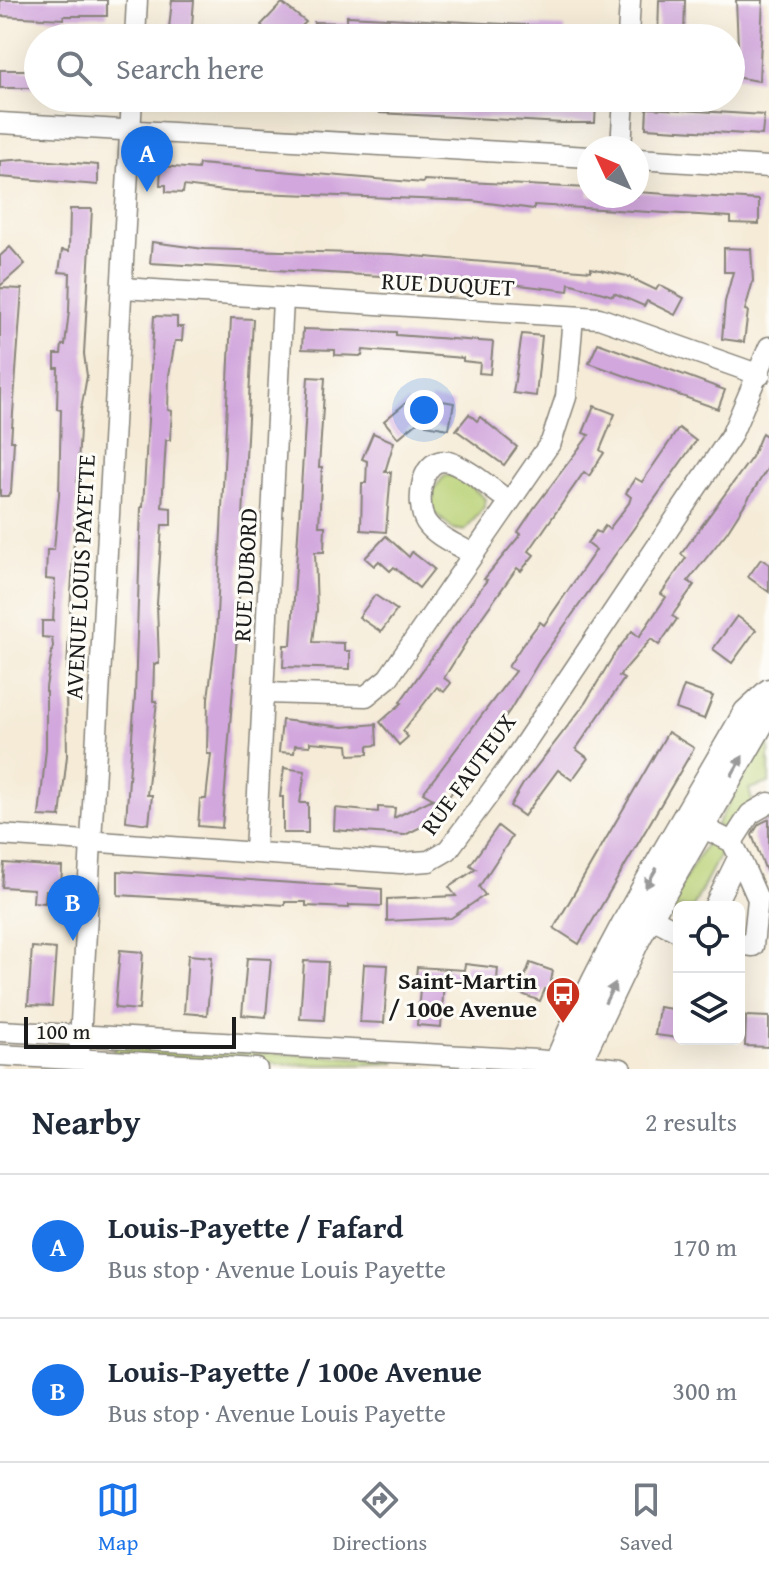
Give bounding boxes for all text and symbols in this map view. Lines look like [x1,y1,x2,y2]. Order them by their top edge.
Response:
search box [24,24,745,112]
icon: search [52,46,96,90]
text: Search here [116,46,264,90]
pin: A [121,126,173,192]
north arrow [577,136,649,208]
street label: RUE DUQUET [380,263,516,305]
your location [404,390,444,430]
street label: AVENUE LOUIS PAYETTE [56,454,104,700]
street label: RUE DUBORD [224,507,266,643]
street label: RUE FAUTEUX [412,706,524,842]
one-way arrow [730,755,744,777]
one-way arrow [644,867,658,889]
pin: B [47,875,99,941]
map controls [673,901,745,1045]
button: locate [673,901,745,973]
place label: Saint-Martin / 100e Avenue [388,963,537,1026]
button: layers [673,973,745,1045]
bus stop icon: Saint-Martin / 100e Avenue [544,975,582,1025]
one-way arrow [603,981,617,1005]
scale bar [24,1013,236,1049]
text: 100 m [36,1015,91,1047]
text: Nearby [32,1097,141,1146]
text: 2 results [645,1102,737,1141]
text: Louis-Payette / Fafard [108,1205,403,1249]
text: A [50,1227,66,1266]
text: 170 m [672,1227,737,1266]
text: Bus stop · Avenue Louis Payette [108,1249,446,1288]
text: Louis-Payette / 100e Avenue [108,1349,482,1393]
text: B [50,1371,66,1410]
text: 300 m [672,1371,737,1410]
text: Bus stop · Avenue Louis Payette [108,1393,446,1432]
tab: Map [96,1478,140,1558]
tab: Directions [333,1478,427,1558]
tab: Saved [620,1478,673,1558]

